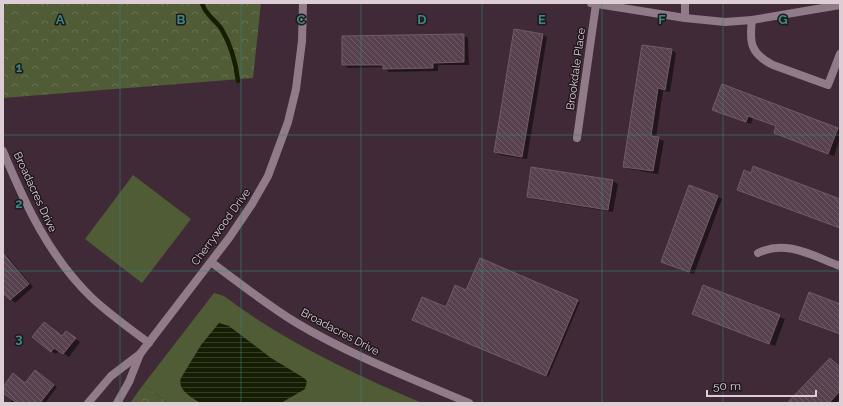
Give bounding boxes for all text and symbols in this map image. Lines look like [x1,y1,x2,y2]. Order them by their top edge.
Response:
text: A [56,12,65,27]
text: B [177,12,186,27]
text: C [297,12,306,27]
text: D [417,12,427,27]
text: E [538,12,546,27]
text: F [658,12,666,27]
text: G [778,12,788,27]
street label: Brookdale Place [564,26,588,111]
text: 1 [16,60,23,75]
street label: Broadacres Drive [11,150,59,235]
street label: Cherrywood Drive [189,186,254,268]
text: 2 [15,196,23,211]
street label: Broadacres Drive [299,306,382,358]
text: 3 [15,331,23,346]
scale bar [707,372,816,398]
text: 50 m [713,379,741,393]

